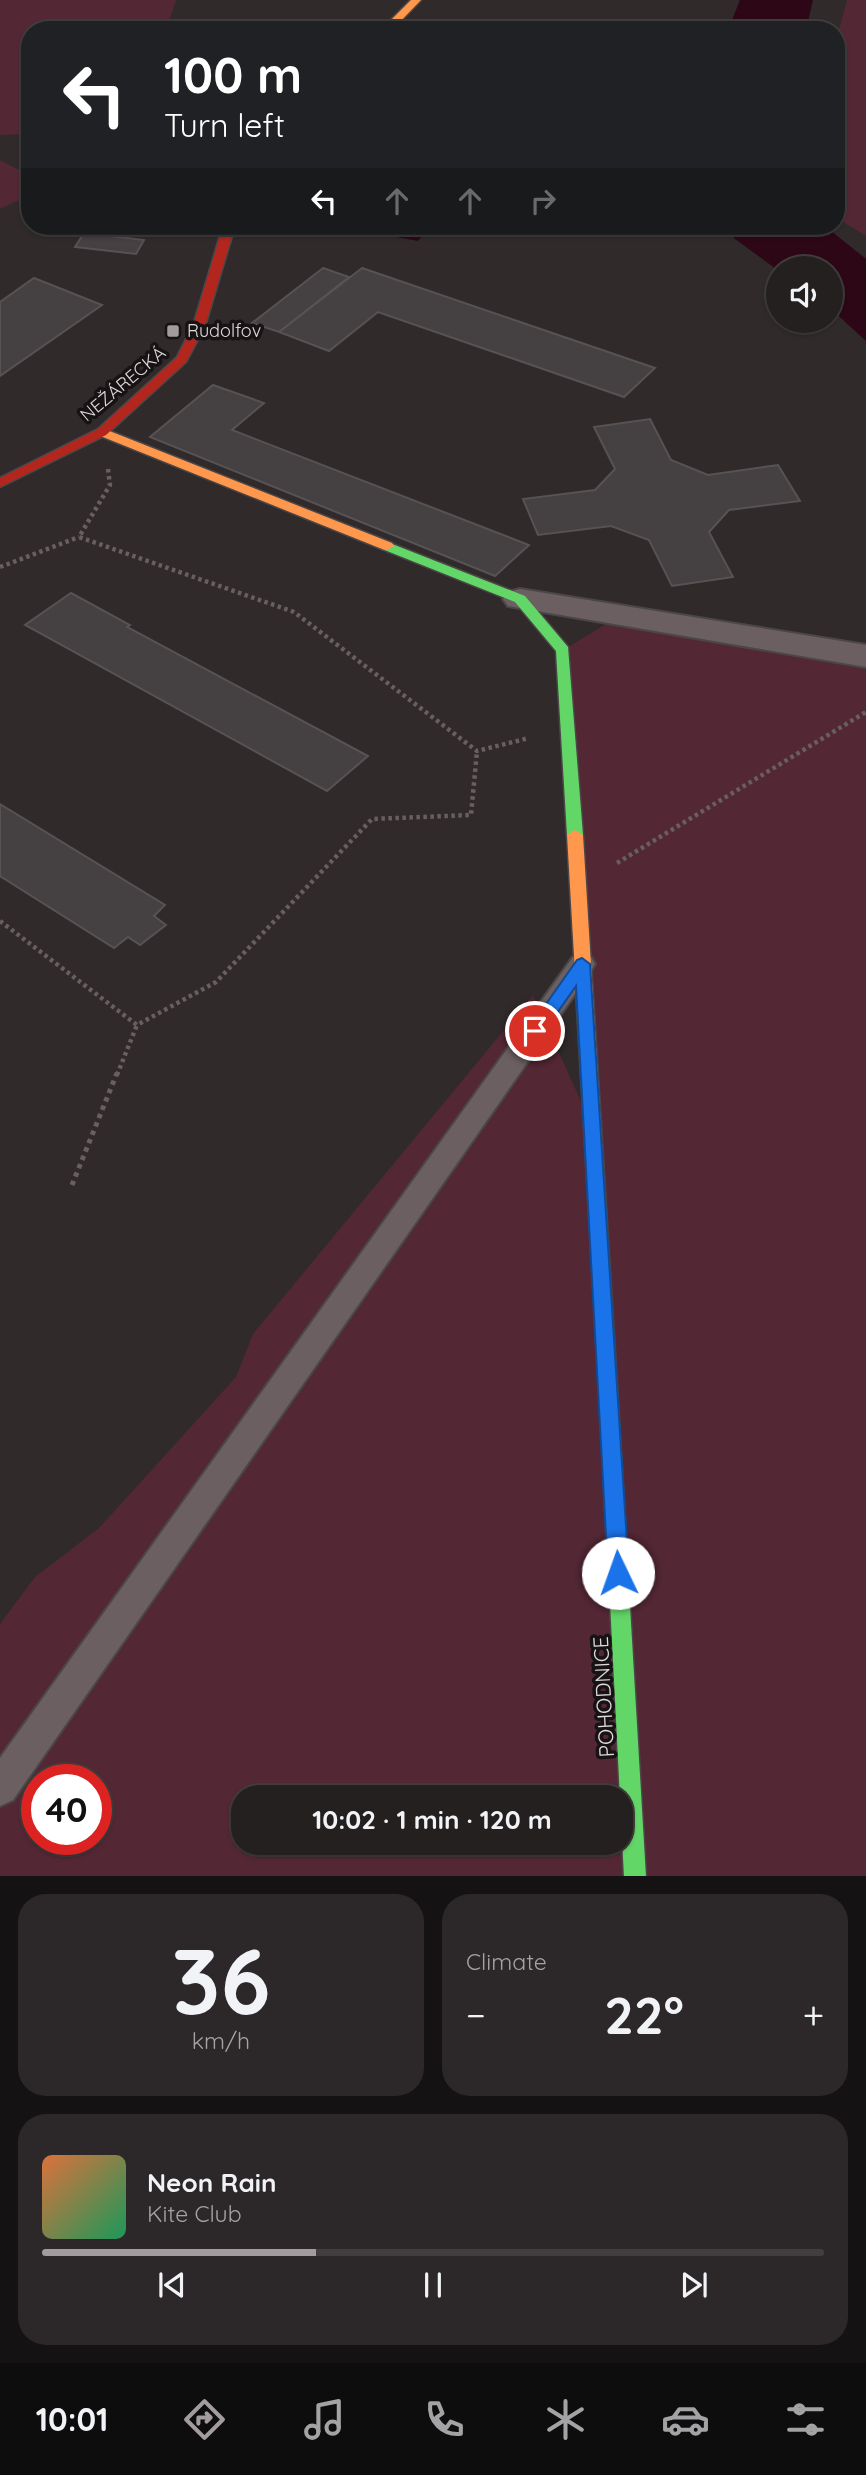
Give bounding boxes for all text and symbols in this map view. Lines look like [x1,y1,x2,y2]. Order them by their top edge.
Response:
text: 100 m [164,44,302,105]
icon: left [49,49,140,140]
text: Turn left [164,105,285,145]
icon: left [305,182,343,220]
icon: ahead [378,182,416,220]
icon: ahead [451,182,489,220]
icon: right [524,182,562,220]
map controls [766,256,843,333]
button: sound [766,256,843,333]
place label: Rudolfov [187,319,261,342]
marker: Rudolfov [165,323,181,339]
street label: NEŽÁRECKÁ [75,341,170,426]
pin [505,1001,565,1061]
icon: arrive [516,1012,554,1050]
position arrow [581,1536,655,1610]
street label: POHODNICE [587,1636,619,1758]
speed limit sign: 40 [21,1764,112,1855]
text: 10:02 · 1 min · 120 m [312,1803,552,1836]
text: 36 [171,1923,271,2037]
text: Climate [466,1947,547,1976]
text: 22° [604,1982,684,2047]
text: − [466,1991,486,2039]
text: + [803,1991,824,2039]
text: km/h [192,2026,250,2055]
text: Neon Rain [147,2166,276,2199]
text: Kite Club [147,2199,242,2228]
icon: previous [153,2266,191,2304]
icon: pause [414,2266,452,2304]
icon: next [675,2266,713,2304]
icon: directions [180,2395,229,2444]
icon: music [300,2395,349,2444]
icon: phone [420,2395,469,2444]
icon: climate [541,2395,590,2444]
icon: car [661,2395,710,2444]
icon: filters [781,2395,830,2444]
text: 10:01 [36,2399,109,2439]

